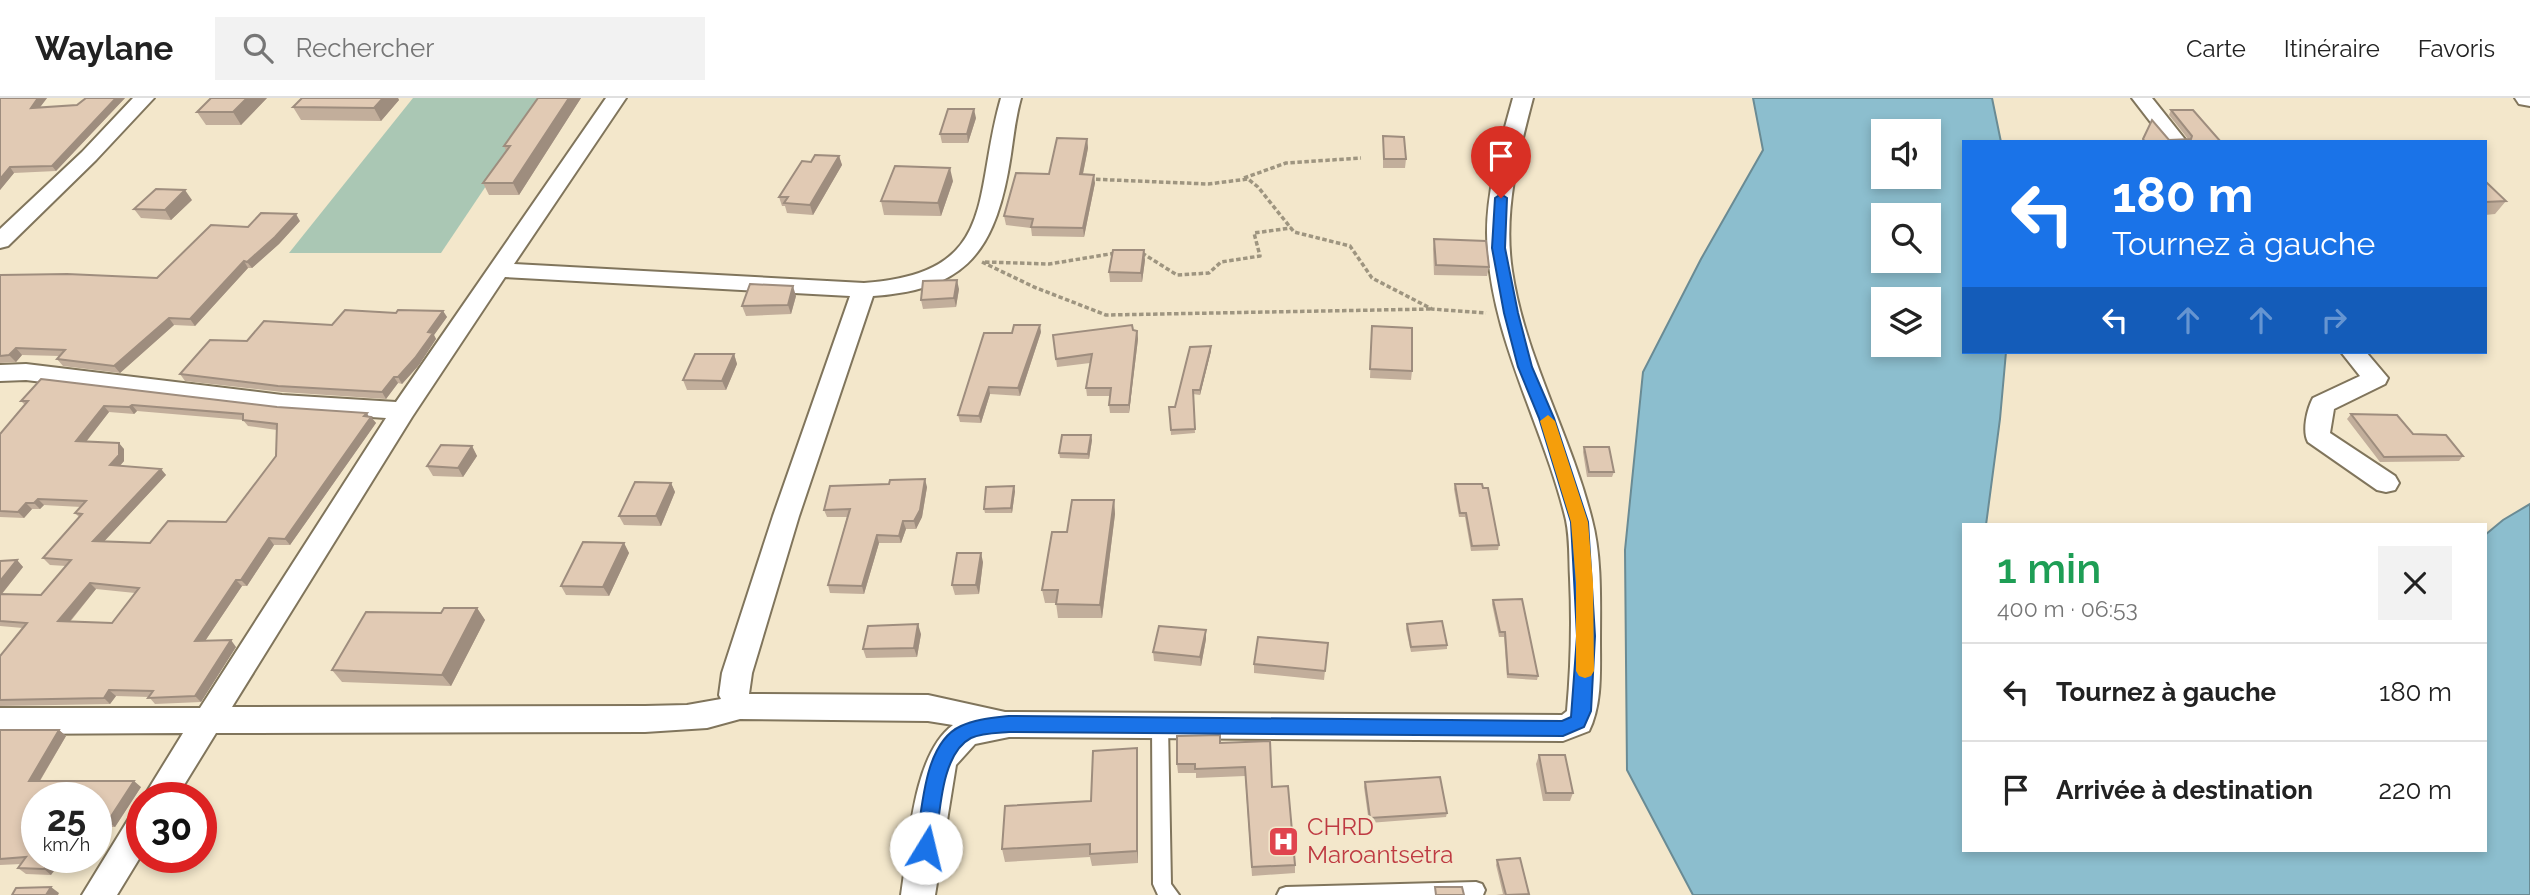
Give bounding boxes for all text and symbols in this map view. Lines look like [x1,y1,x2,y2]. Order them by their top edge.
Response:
search box [215,17,705,80]
text: Waylane [35,29,173,68]
icon: search [239,29,277,67]
text: Rechercher [295,33,434,63]
text: Carte [2186,34,2246,63]
text: Itinéraire [2284,34,2380,63]
text: Favoris [2418,34,2495,63]
map controls [1871,119,1941,357]
button: sound [1871,119,1941,189]
pin [1471,126,1531,198]
icon: arrive [1482,137,1520,175]
text: 180 m [2112,166,2253,223]
icon: left [1997,168,2088,259]
button: search [1871,203,1941,273]
text: Tournez à gauche [2112,225,2375,262]
button: layers [1871,287,1941,357]
icon: left [2096,301,2134,339]
icon: ahead [2169,301,2207,339]
icon: ahead [2242,301,2280,339]
icon: right [2315,301,2353,339]
text: 1 min [1997,544,2101,593]
button: close [2378,546,2452,620]
text: 400 m · 06:53 [1997,595,2138,622]
icon: left [1997,673,2035,711]
text: Tournez à gauche [2056,677,2276,707]
text: 180 m [2379,677,2452,707]
icon: arrive [1997,771,2035,809]
text: Arrivée à destination [2056,775,2313,805]
text: 220 m [2378,775,2452,805]
speed limit sign: 30 [126,782,217,873]
text: 25 [47,798,86,839]
position arrow [889,811,963,885]
place label: CHRD Maroantsetra [1307,812,1453,869]
hospital icon: CHRD Maroantsetra [1267,824,1301,858]
text: km/h [43,834,90,855]

